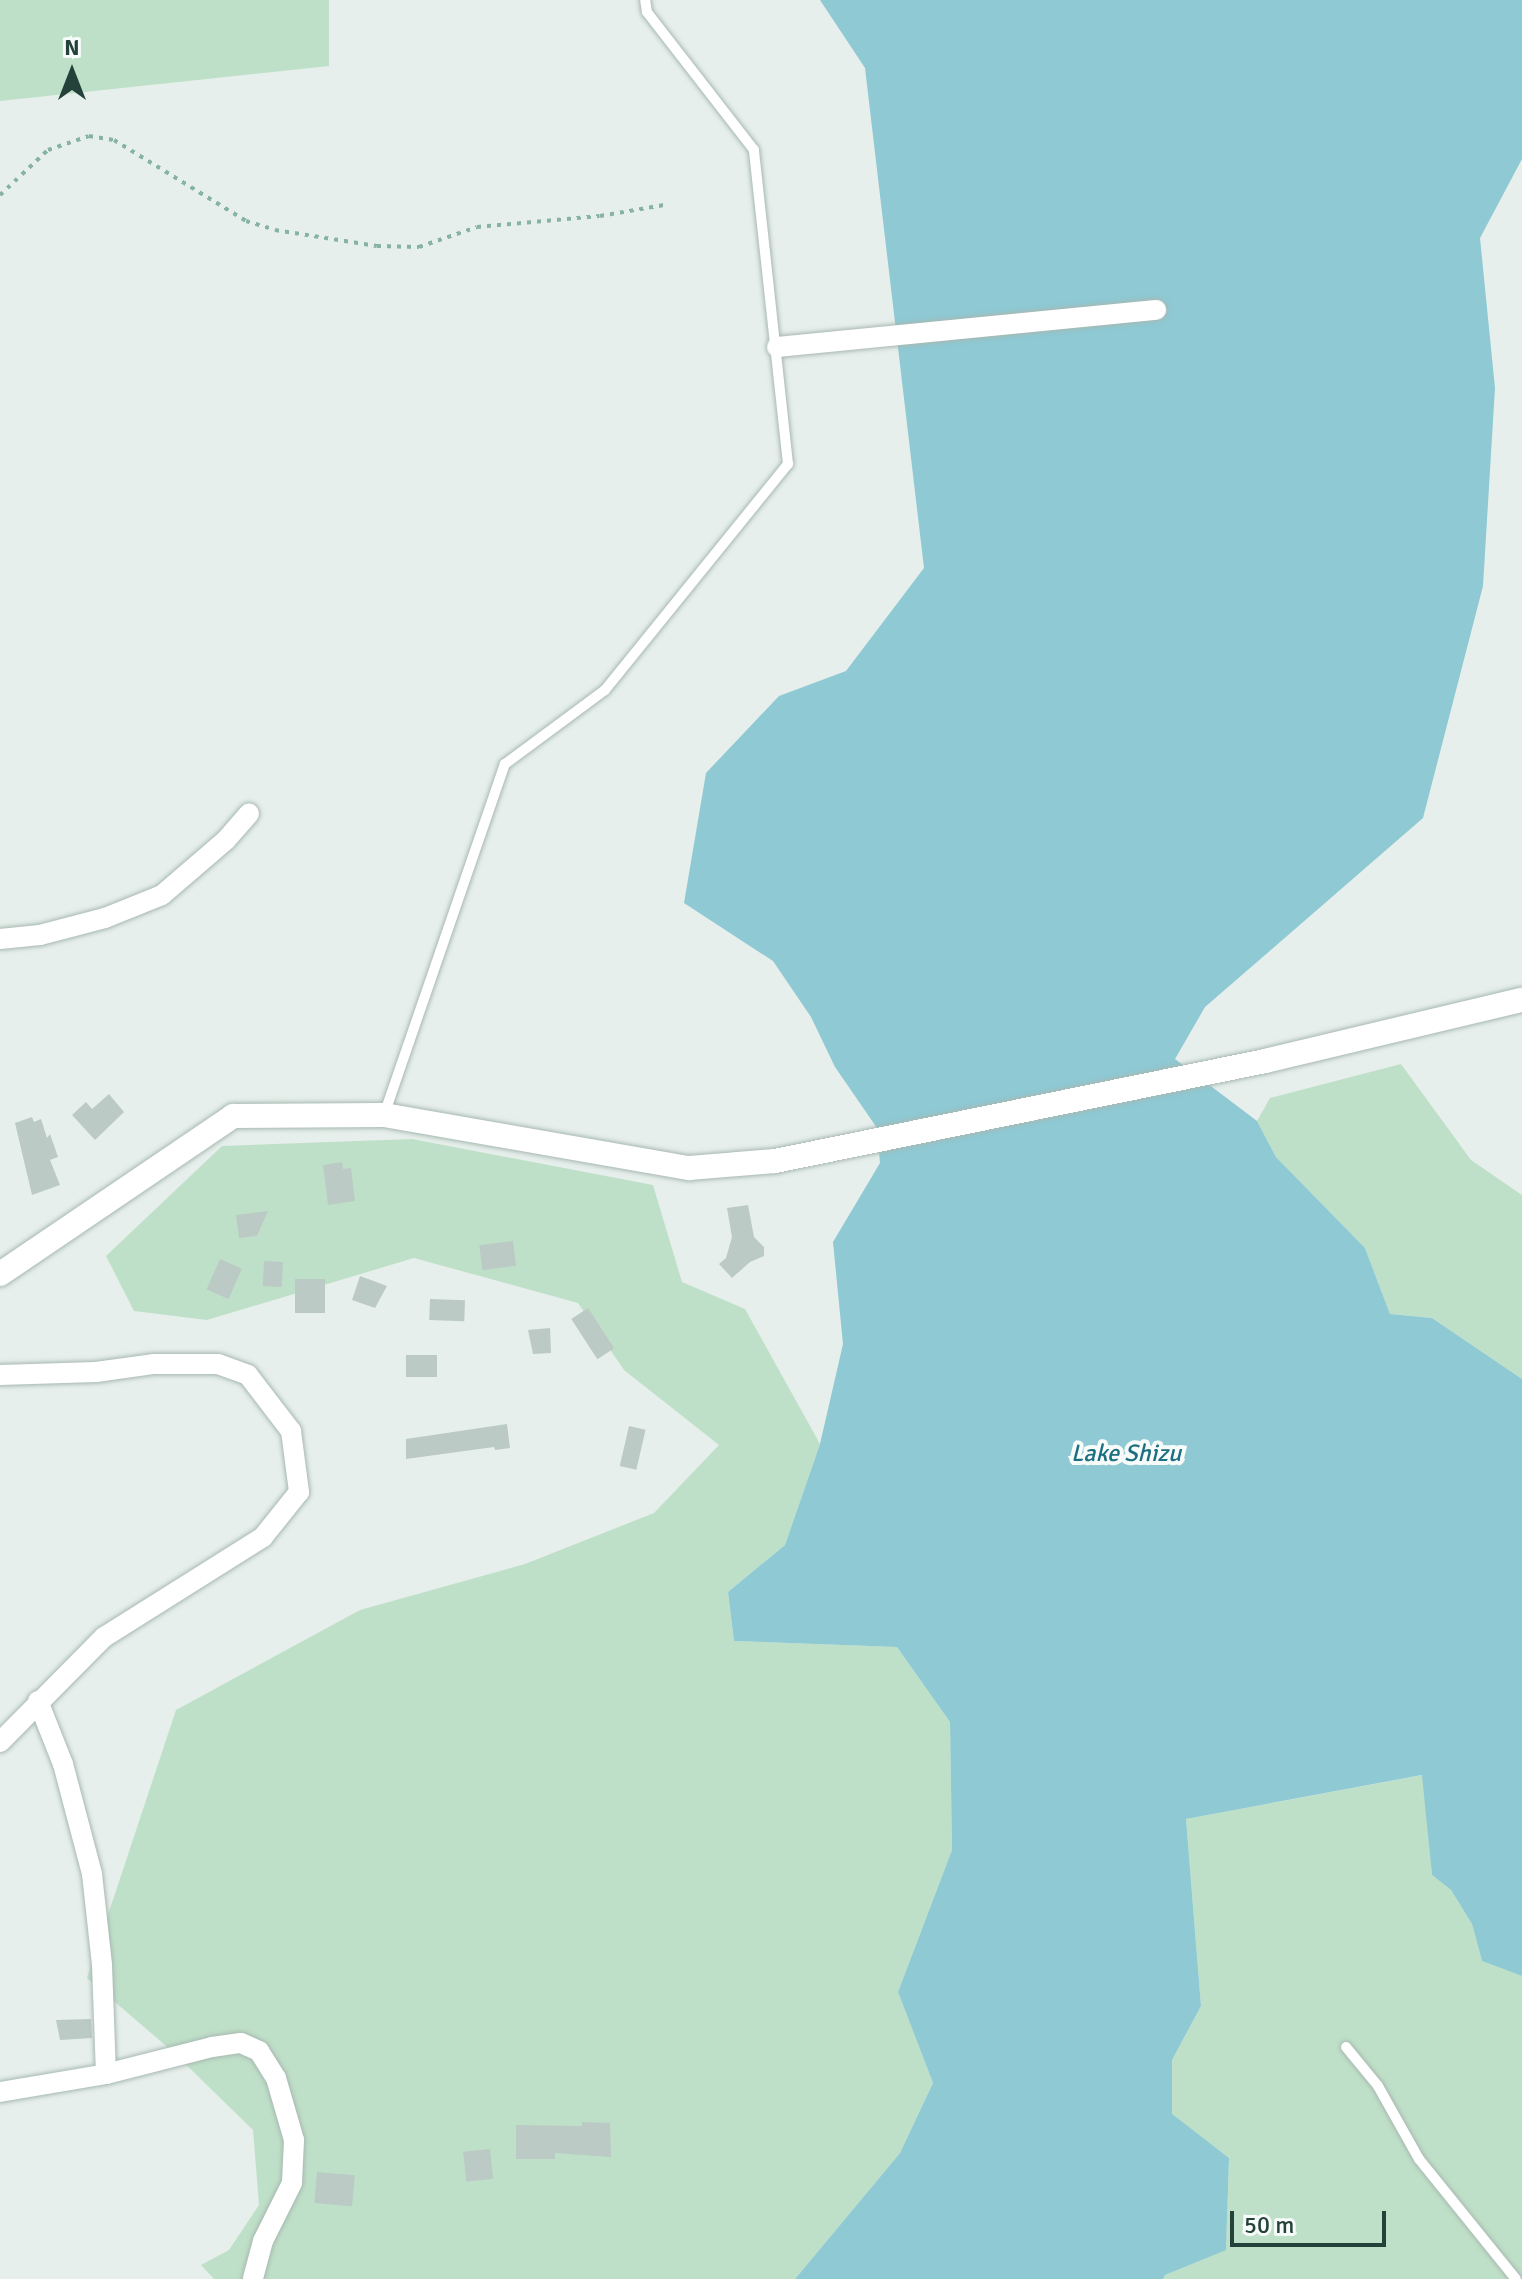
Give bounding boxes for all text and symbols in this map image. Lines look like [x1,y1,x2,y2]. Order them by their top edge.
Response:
north arrow [32,32,112,112]
text: N [64,34,80,61]
water label: Lake Shizu [1071,1440,1181,1468]
scale bar [1234,2195,1390,2245]
text: 50 m [1244,2210,1294,2240]

